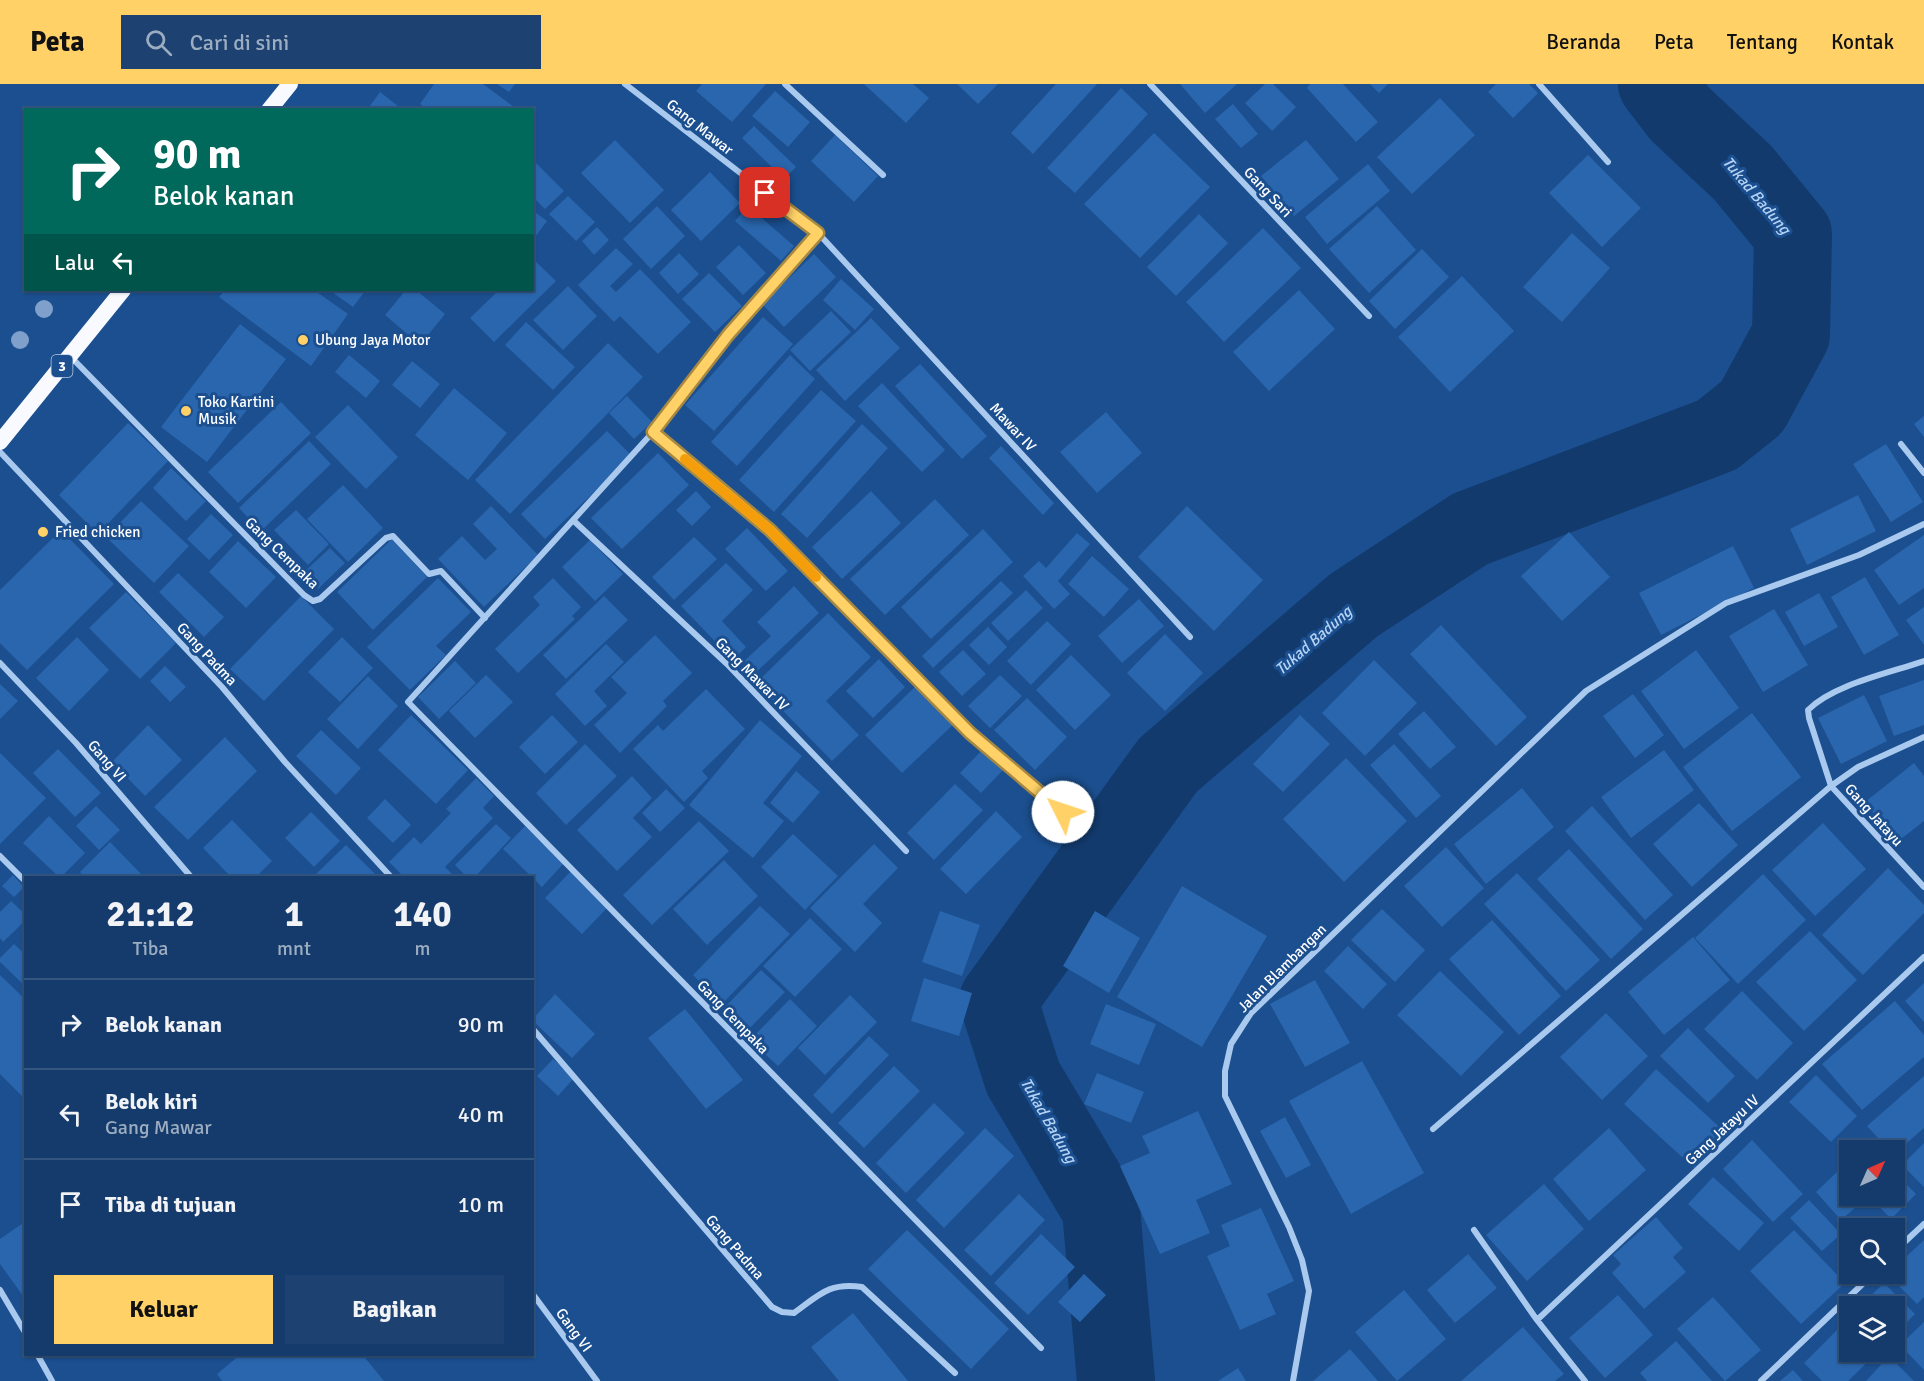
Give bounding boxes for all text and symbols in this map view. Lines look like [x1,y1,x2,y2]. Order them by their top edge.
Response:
search box [121,15,541,69]
text: Peta [30,25,85,59]
icon: search [142,26,175,59]
text: Cari di sini [190,29,289,56]
text: Beranda [1546,29,1621,55]
text: Peta [1654,29,1694,55]
text: Tentang [1727,29,1798,55]
text: Kontak [1831,29,1894,55]
street label: Gang Mawar [663,95,737,159]
text: 90 m [153,129,242,180]
icon: right [54,132,132,210]
water label: Tukad Badung [1718,153,1796,240]
street label: Gang Sari [1240,163,1296,221]
pin [739,167,790,218]
icon: arrive [748,176,781,209]
text: Belok kanan [153,180,294,213]
icon: left [107,246,140,279]
text: Lalu [54,249,95,276]
place label: Ubung Jaya Motor [315,331,431,349]
marker: Ubung Jaya Motor [296,333,310,347]
road number: 3 [52,355,72,377]
place label: Toko Kartini Musik [198,393,274,428]
street label: Mawar IV [986,399,1040,455]
marker: Toko Kartini Musik [179,404,193,418]
street label: Gang Cempaka [241,513,323,593]
place label: Fried chicken [55,523,140,541]
marker: Fried chicken [36,525,50,539]
water label: Tukad Badung [1271,601,1357,680]
street label: Gang Padma [173,619,241,689]
street label: Gang Mawar IV [712,634,793,715]
street label: Gang VI [84,736,130,786]
position arrow [1031,780,1095,844]
street label: Gang Jatayu [1841,780,1907,850]
text: 21:12 [106,892,195,937]
text: 1 [284,892,304,937]
text: 140 [393,892,452,937]
street label: Jalan Blambangan [1234,920,1330,1016]
text: Tiba [133,936,169,961]
text: mnt [277,936,311,961]
text: m [415,936,430,961]
street label: Gang Cempaka [693,976,773,1058]
icon: right [54,1008,87,1041]
text: Belok kanan [105,1011,222,1038]
text: 90 m [458,1011,504,1038]
water label: Tukad Badung [1016,1074,1081,1168]
text: Belok kiri [105,1088,198,1115]
street label: Gang Jatayu IV [1681,1091,1763,1169]
icon: left [54,1098,87,1131]
text: 40 m [458,1101,504,1128]
text: Gang Mawar [105,1115,212,1140]
north arrow [1839,1140,1905,1206]
map controls [1839,1140,1905,1362]
icon: arrive [54,1188,87,1221]
text: Tiba di tujuan [105,1191,236,1218]
text: 10 m [458,1191,504,1218]
street label: Gang Padma [702,1211,768,1283]
button: search [1839,1218,1905,1284]
button: Keluar [54,1275,273,1344]
button: Bagikan [285,1275,504,1344]
button: layers [1839,1296,1905,1362]
street label: Gang VI [552,1305,596,1355]

